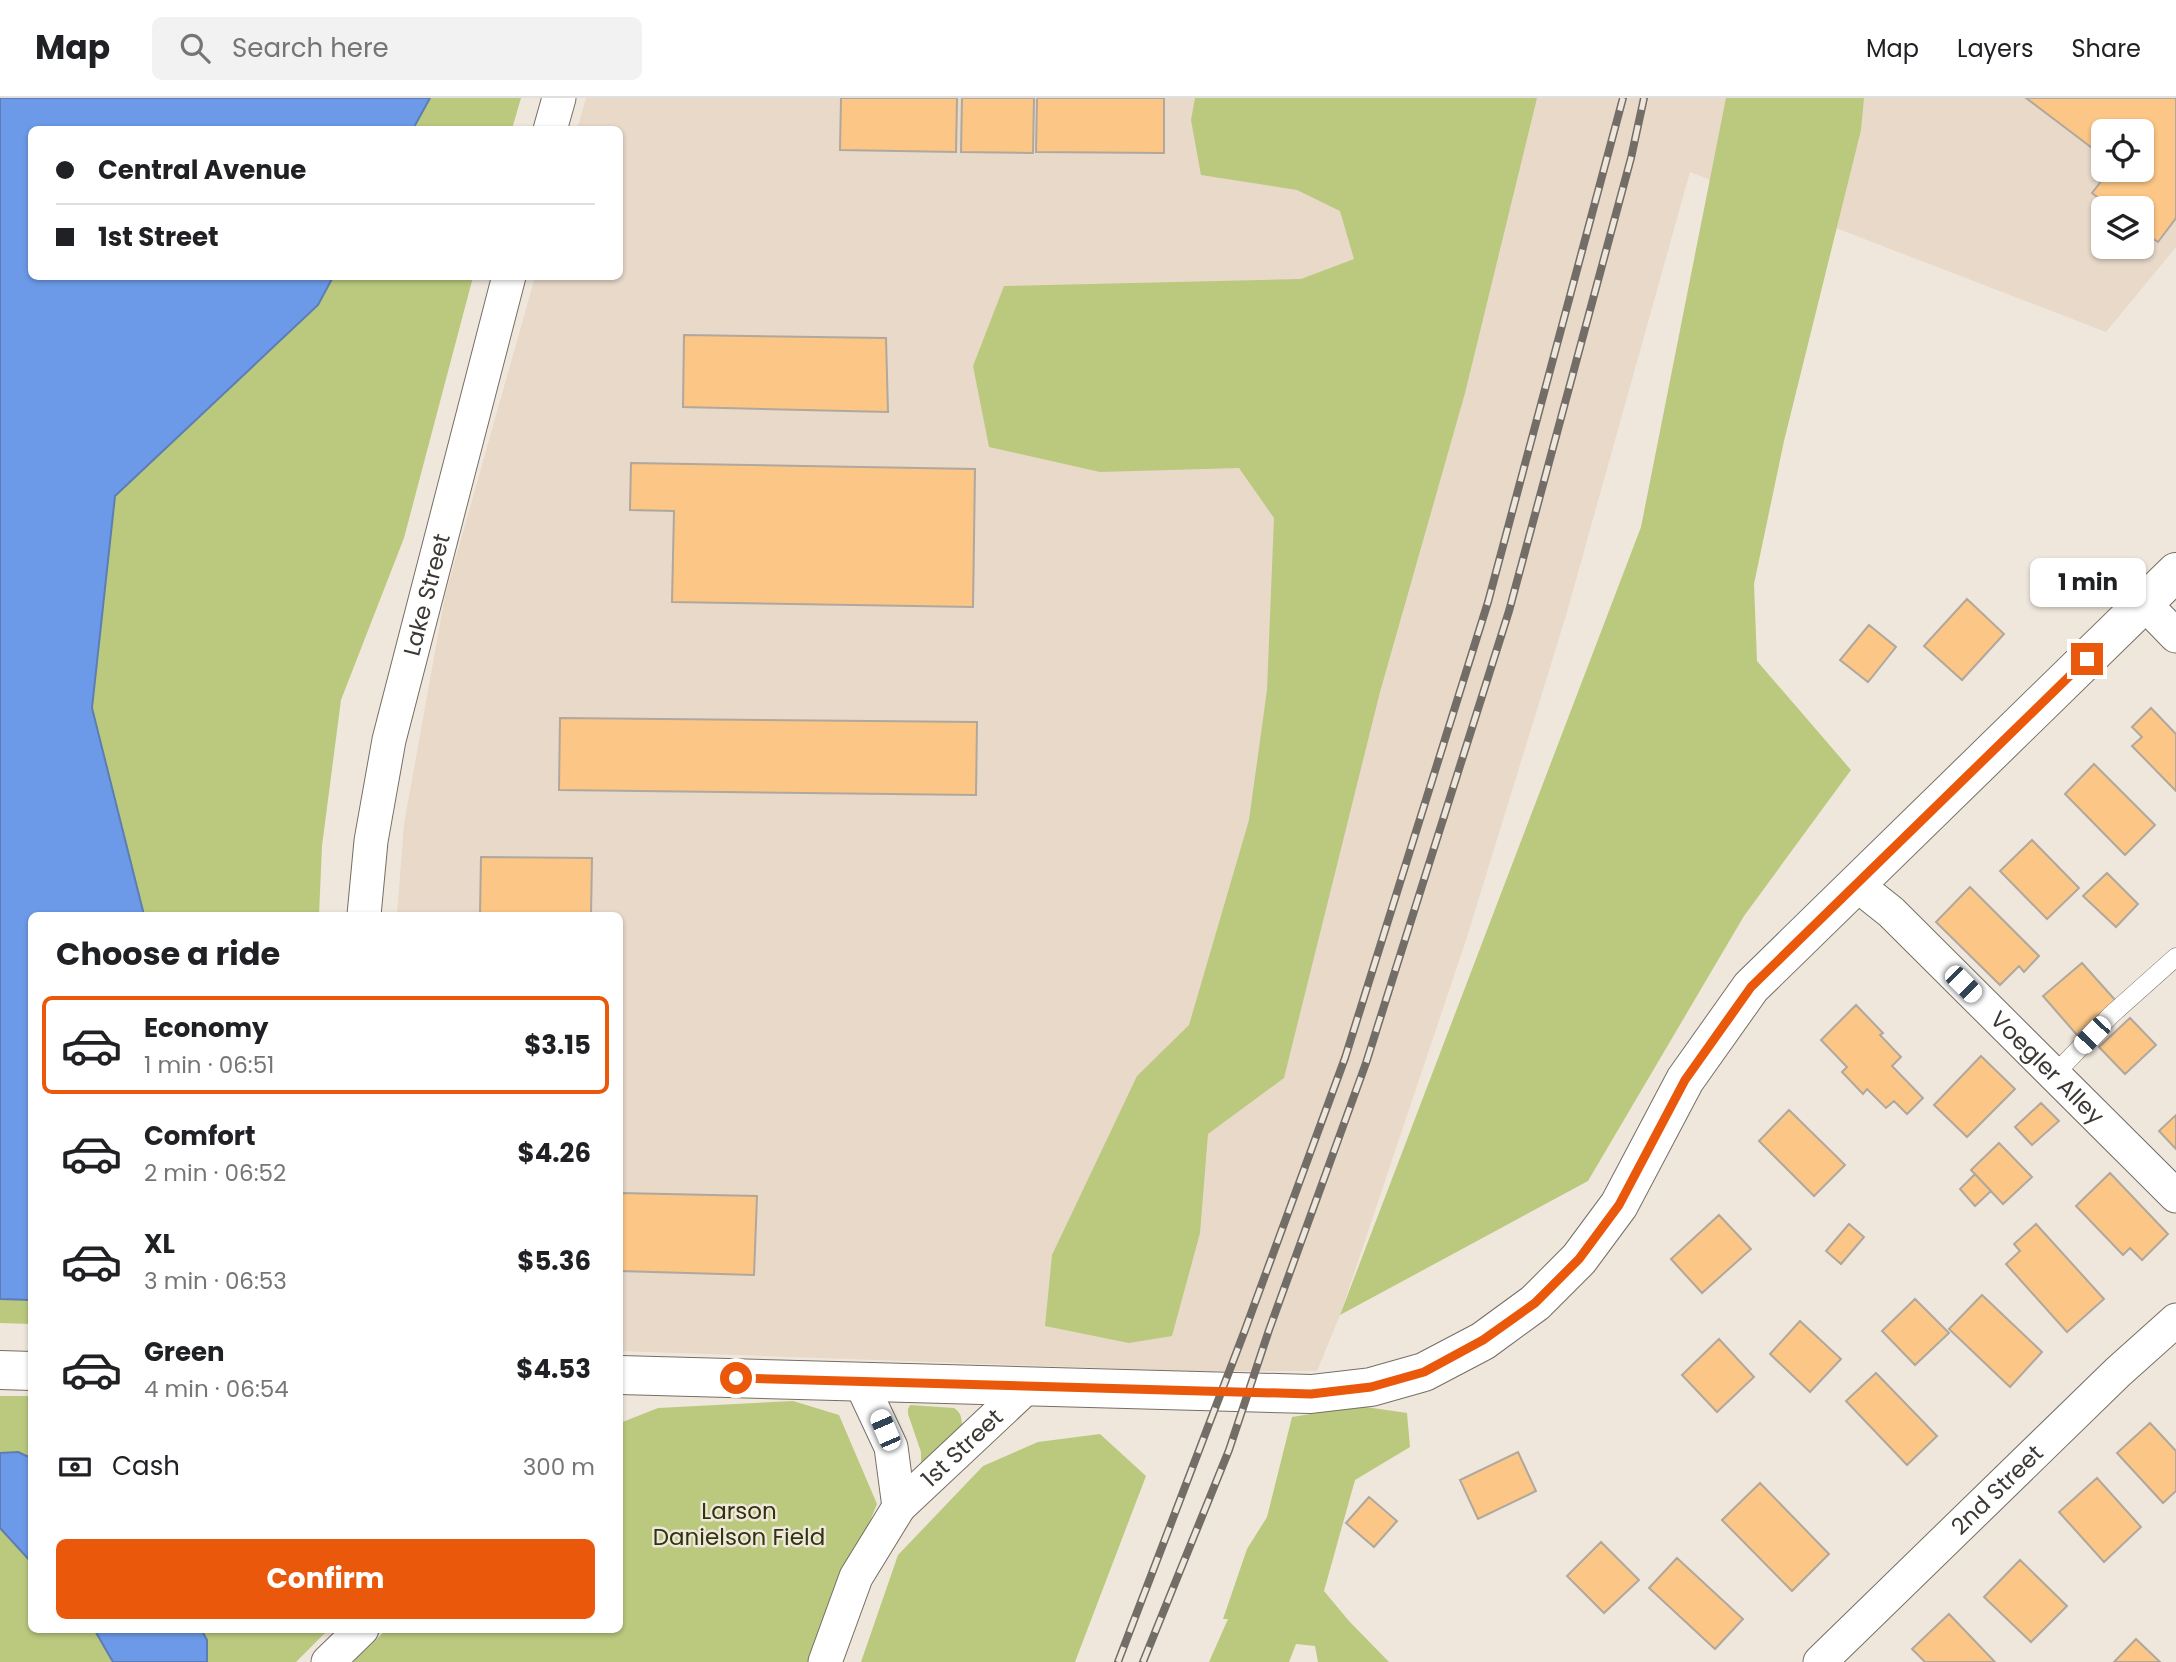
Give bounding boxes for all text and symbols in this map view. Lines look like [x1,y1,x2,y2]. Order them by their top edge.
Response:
search box [152,17,642,80]
text: Map [35,24,110,71]
icon: search [176,29,214,67]
text: Search here [232,30,389,66]
text: Map [1866,32,1919,65]
text: Layers [1957,32,2033,65]
text: Share [2071,32,2141,65]
map controls [2091,119,2154,259]
button: locate [2091,119,2154,182]
text: Central Avenue [98,152,306,188]
button: layers [2091,196,2154,259]
text: 1st Street [98,219,219,255]
street label: Lake Street [395,530,458,659]
callout: 1 min [2029,558,2145,606]
text: 1 min [2058,566,2118,598]
route end [2071,643,2103,675]
text: Choose a ride [56,931,280,976]
car [1941,962,1986,1006]
street label: Voegler Alley [1983,1004,2111,1132]
text: Economy [144,1010,268,1046]
car [2070,1013,2115,1057]
icon: car [60,1014,123,1077]
text: $3.15 [524,1027,591,1063]
text: 1 min · 06:51 [144,1049,274,1081]
text: Comfort [144,1118,256,1154]
icon: car [60,1122,123,1185]
text: $4.26 [518,1135,591,1171]
text: 2 min · 06:52 [144,1157,286,1189]
text: XL [144,1226,175,1262]
icon: car [60,1230,123,1293]
text: $5.36 [517,1243,591,1279]
text: 3 min · 06:53 [144,1265,287,1297]
text: Green [144,1334,225,1370]
icon: car [60,1338,123,1401]
text: $4.53 [516,1351,591,1387]
route start [720,1362,752,1394]
text: 4 min · 06:54 [144,1373,289,1405]
street label: 1st Street [914,1402,1010,1494]
car [868,1407,903,1453]
street label: 2nd Street [1944,1437,2050,1542]
icon: cash [56,1448,94,1486]
text: Cash [112,1448,180,1484]
text: 300 m [523,1451,595,1483]
park label: Larson Danielson Field [653,1495,825,1553]
button: Confirm [56,1539,595,1619]

